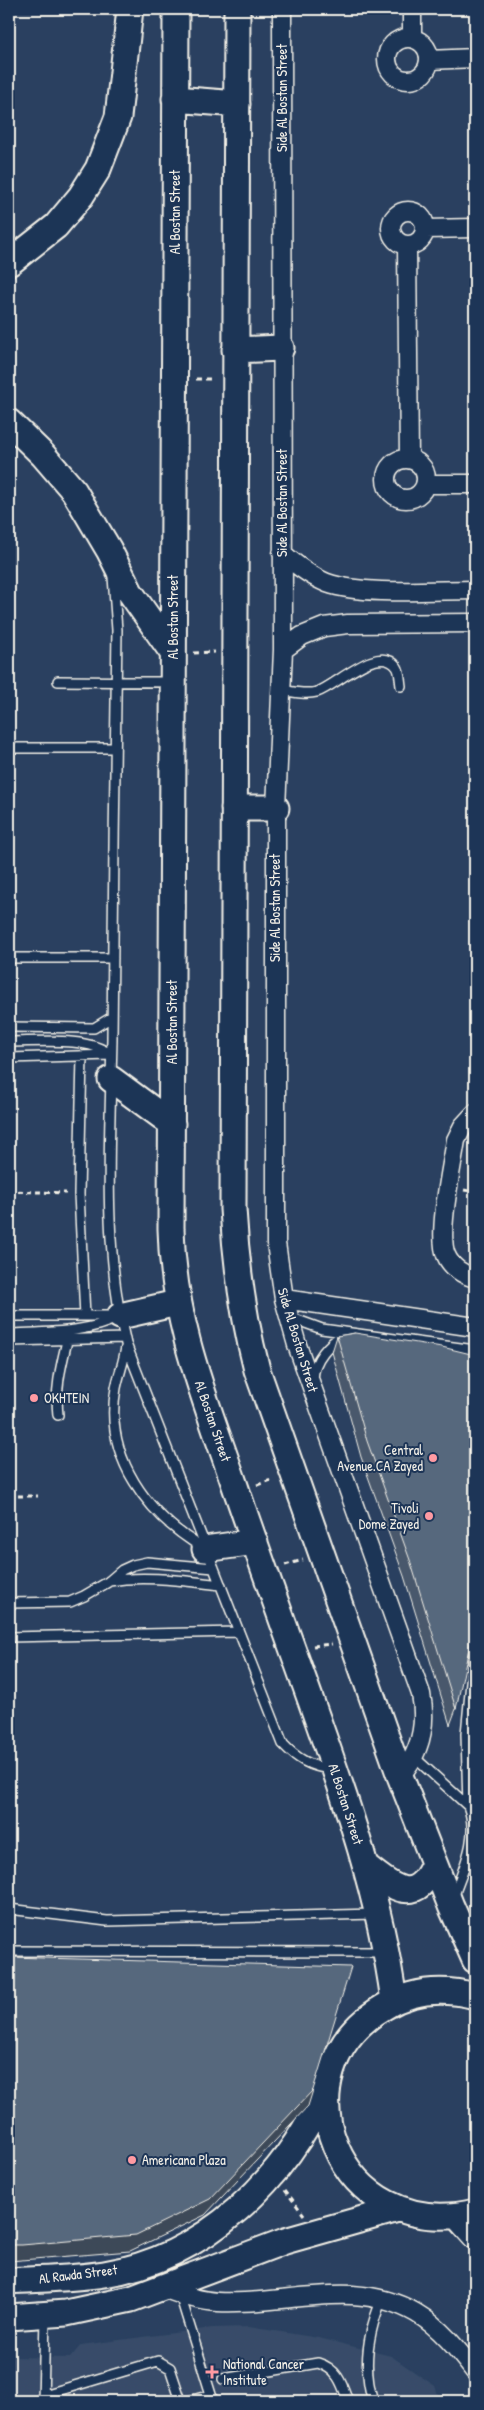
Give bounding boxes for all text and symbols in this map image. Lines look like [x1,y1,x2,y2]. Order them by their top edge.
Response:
street label: Side Al Bostan Street [272,44,291,152]
street label: Al Bostan Street [165,170,184,254]
street label: Side Al Bostan Street [272,449,291,557]
street label: Al Bostan Street [163,575,182,659]
street label: Side Al Bostan Street [265,854,284,962]
street label: Al Bostan Street [162,980,181,1064]
street label: Side Al Bostan Street [274,1285,323,1395]
street label: Al Bostan Street [191,1378,236,1464]
place label: OKHTEIN [44,1388,89,1407]
marker: OKHTEIN [28,1392,40,1404]
place label: Central Avenue.CA Zayed [337,1440,424,1476]
marker: Central Avenue.CA Zayed [427,1452,439,1464]
place label: Tivoli Dome Zayed [359,1498,420,1534]
marker: Tivoli Dome Zayed [423,1510,435,1522]
street label: Al Bostan Street [324,1761,369,1847]
place label: Americana Plaza [142,2150,226,2169]
marker: Americana Plaza [126,2154,138,2166]
street label: Al Rawda Street [38,2259,118,2288]
place label: National Cancer Institute [223,2354,305,2389]
marker: National Cancer Institute [205,2365,219,2379]

